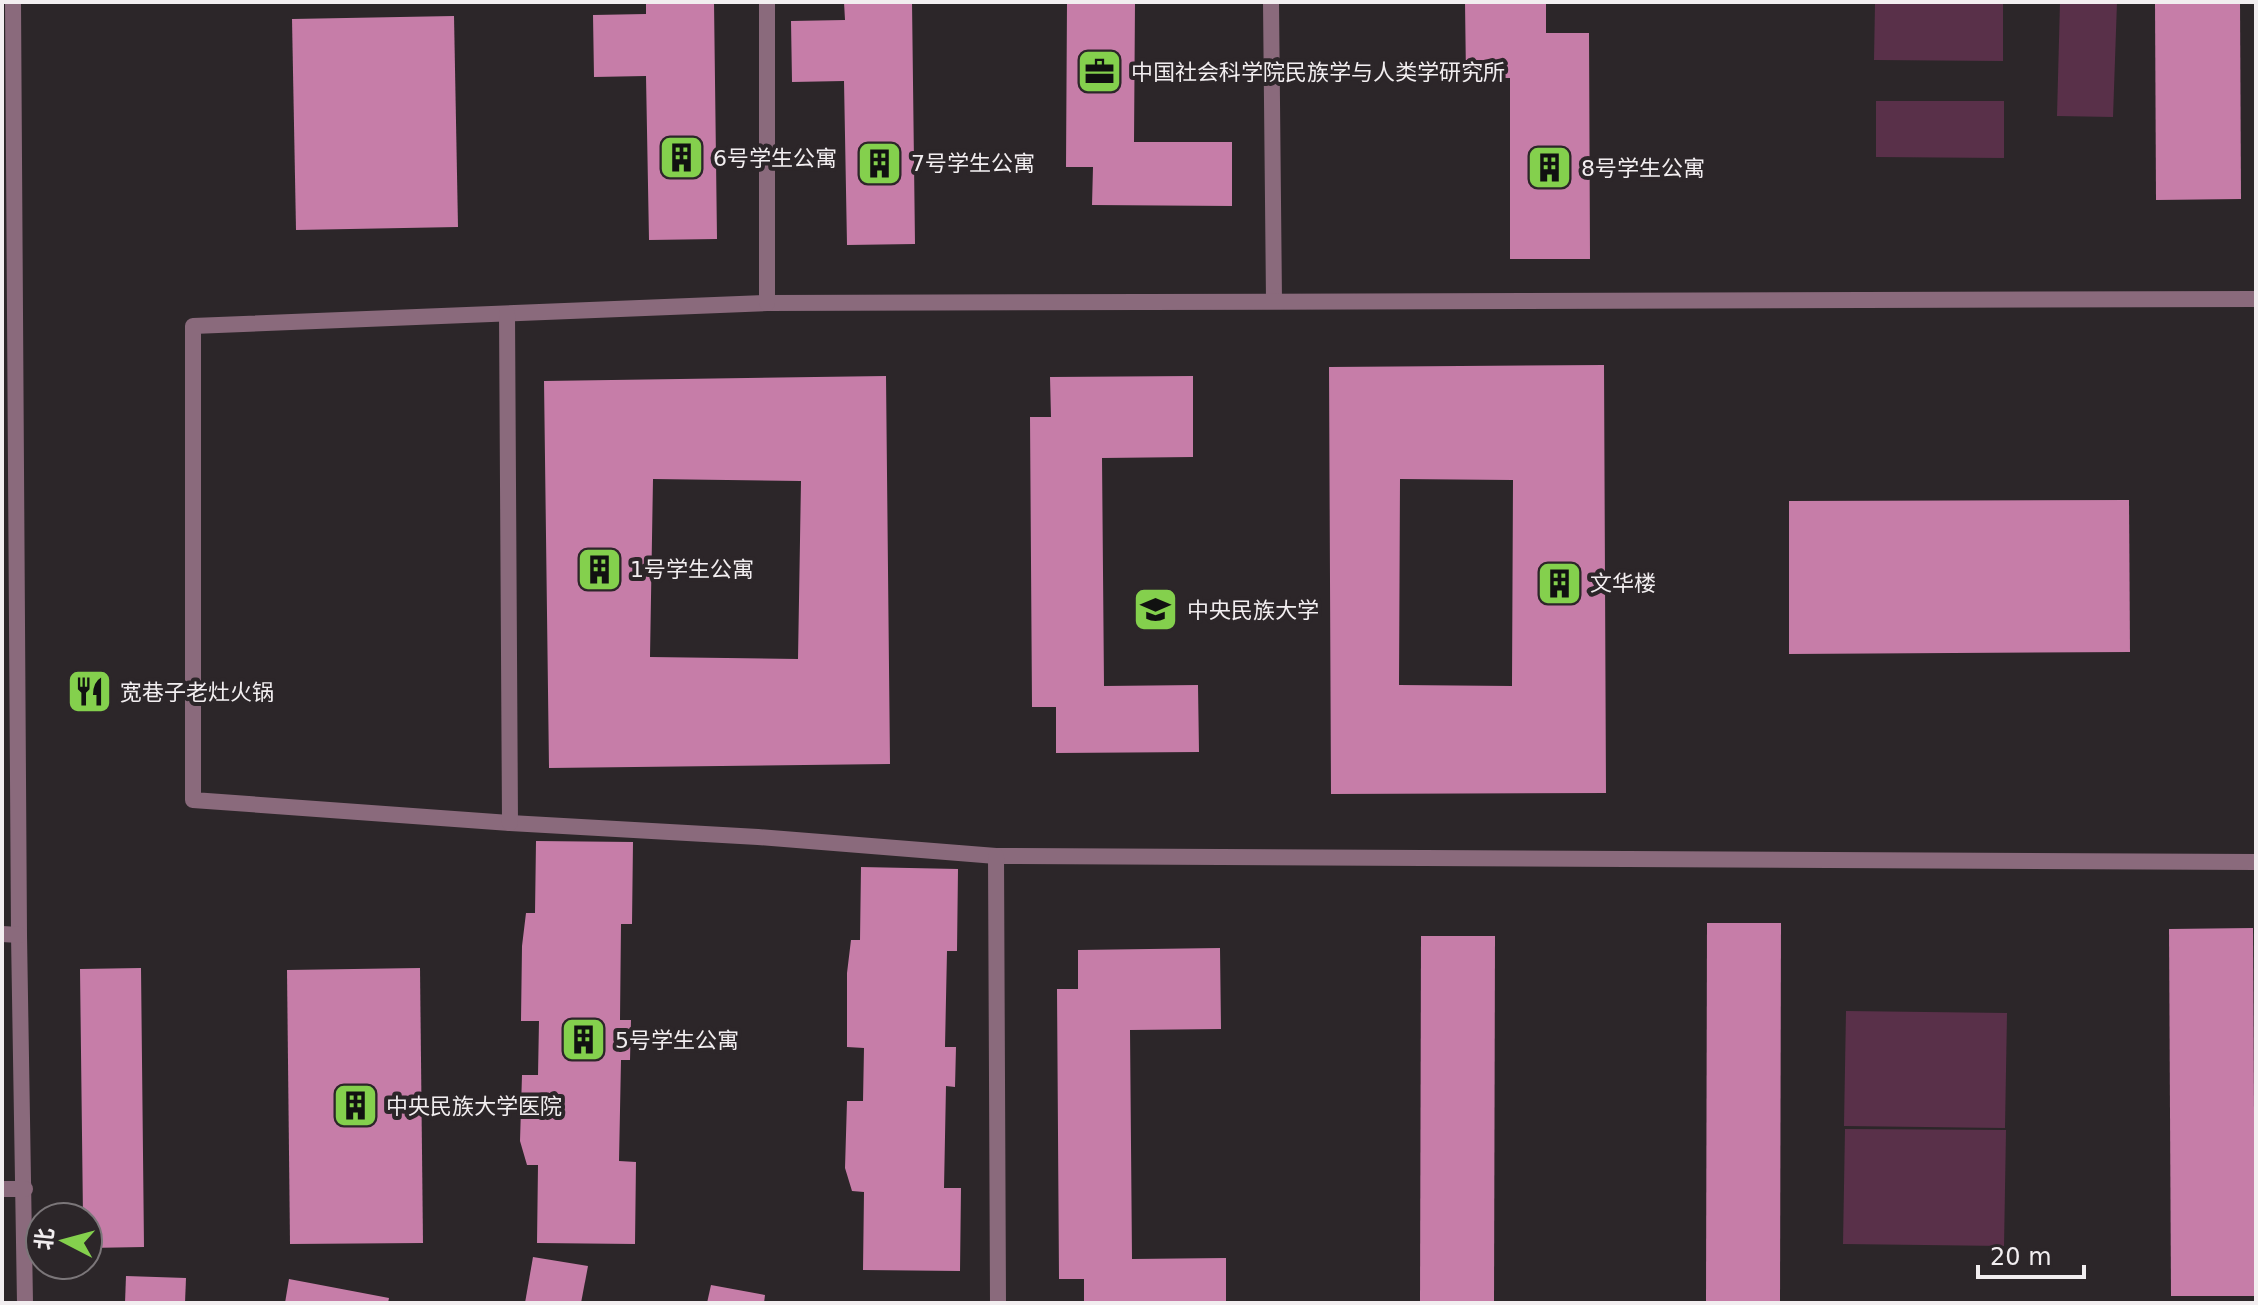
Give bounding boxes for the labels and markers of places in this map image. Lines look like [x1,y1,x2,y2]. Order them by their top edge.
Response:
office icon: 中国社会科学院民族学与人类学研究所 [1076,48,1124,96]
place label: 中国社会科学院民族学与人类学研究所 [1131,60,1505,85]
building icon: 6号学生公寓 [658,134,706,182]
building icon: 7号学生公寓 [856,139,904,187]
building icon: 8号学生公寓 [1526,144,1574,192]
place label: 6号学生公寓 [713,146,837,171]
place label: 7号学生公寓 [911,151,1035,176]
place label: 8号学生公寓 [1581,156,1705,181]
building icon: 1号学生公寓 [575,545,623,593]
place label: 1号学生公寓 [630,557,754,582]
building icon: 文华楼 [1535,559,1583,607]
place label: 文华楼 [1590,571,1656,596]
school or university icon: 中央民族大学 [1132,586,1180,634]
place label: 中央民族大学 [1187,598,1319,623]
restaurant icon: 宽巷子老灶火锅 [65,668,113,716]
place label: 宽巷子老灶火锅 [120,680,274,705]
building icon: 5号学生公寓 [560,1016,608,1064]
place label: 5号学生公寓 [615,1028,739,1053]
building icon: 中央民族大学医院 [331,1082,379,1130]
place label: 中央民族大学医院 [386,1094,562,1119]

